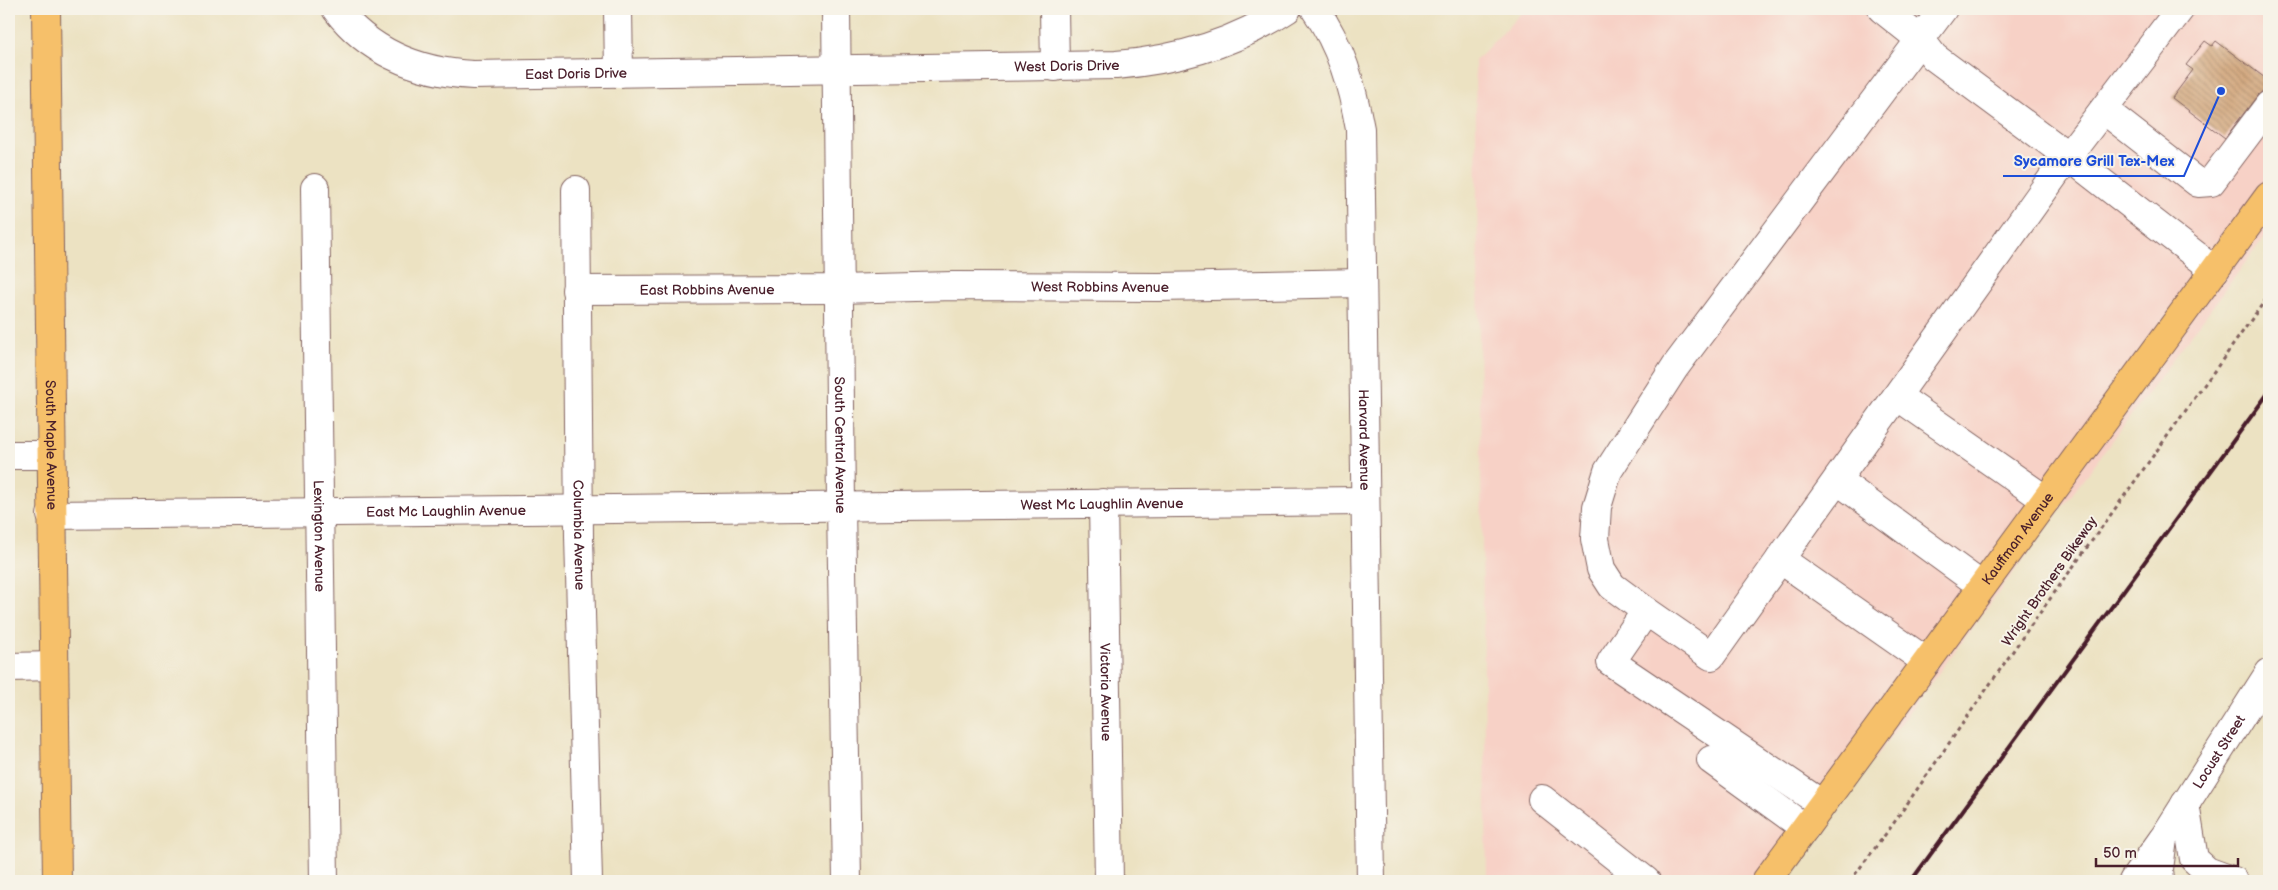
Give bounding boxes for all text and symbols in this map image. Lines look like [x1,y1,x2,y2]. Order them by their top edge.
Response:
street label: West Doris Drive [1014,57,1120,76]
street label: East Doris Drive [525,65,627,83]
callout: Sycamore Grill Tex-Mex [2003,146,2184,176]
text: Sycamore Grill Tex-Mex [2014,152,2175,171]
street label: West Robbins Avenue [1031,278,1169,296]
street label: East Robbins Avenue [640,281,774,299]
street label: South Central Avenue [831,376,849,514]
street label: South Maple Avenue [42,380,60,510]
street label: Harvard Avenue [1355,389,1373,491]
street label: Lexington Avenue [310,480,328,592]
street label: Columbia Avenue [570,480,588,590]
street label: Kauffman Avenue [1978,489,2058,588]
street label: West Mc Laughlin Avenue [1020,495,1184,514]
street label: East Mc Laughlin Avenue [366,502,526,521]
street label: Wright Brothers Bikeway [1998,513,2101,649]
street label: Victoria Avenue [1096,643,1115,741]
street label: Locust Street [2189,711,2249,792]
scale bar [2096,835,2238,867]
text: 50 m [2103,844,2137,863]

